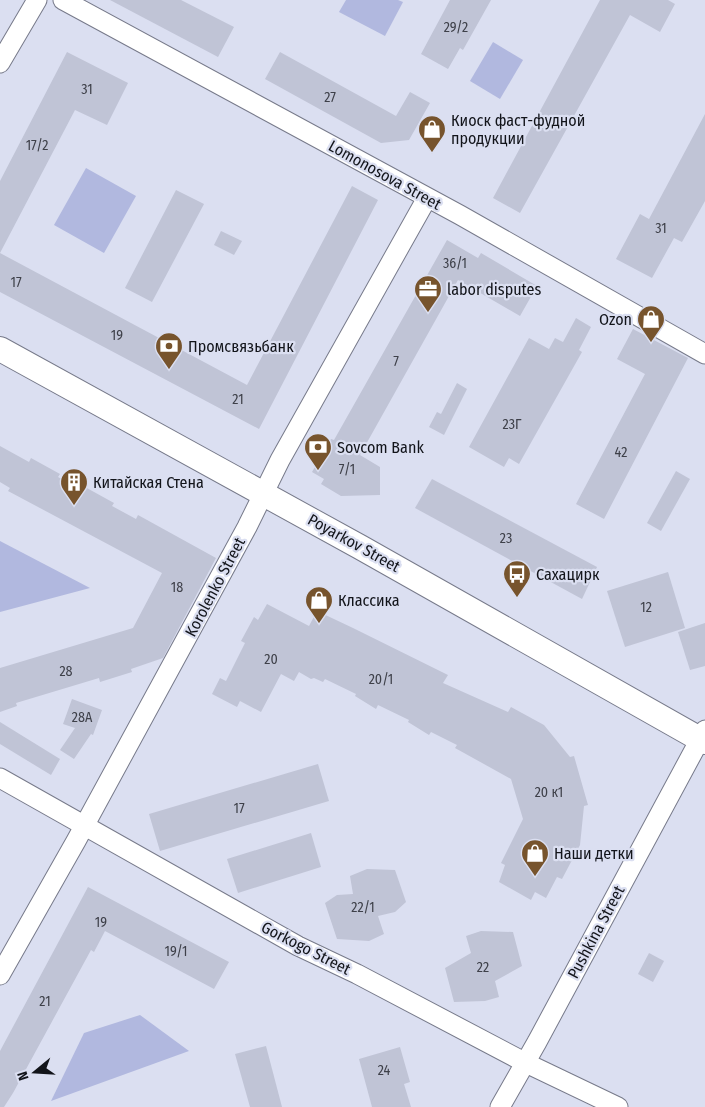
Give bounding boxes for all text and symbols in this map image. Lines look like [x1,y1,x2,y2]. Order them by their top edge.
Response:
house number: 29/2 [444,19,468,36]
house number: 31 [81,81,93,98]
house number: 27 [324,89,336,106]
place label: Киоск фаст-фудной продукции [451,111,585,148]
shop icon: Киоск фаст-фудной продукции [417,114,447,153]
street label: Lomonosova Street [325,136,445,214]
house number: 17/2 [26,137,48,154]
house number: 31 [655,220,667,237]
house number: 36/1 [443,255,467,272]
house number: 17 [10,274,22,291]
office icon: labor disputes [413,274,443,313]
place label: labor disputes [447,280,541,299]
shop icon: Ozon [636,304,666,343]
place label: Ozon [599,310,632,329]
house number: 19 [111,327,123,344]
bank icon: Промсвязьбанк [154,331,184,370]
place label: Промсвязьбанк [188,337,294,356]
house number: 7 [393,353,399,370]
house number: 21 [232,391,244,408]
house number: 23Г [503,416,522,433]
bank icon: Sovcom Bank [303,432,333,471]
place label: Sovcom Bank [337,438,424,457]
house number: 42 [615,444,627,461]
house number: 7/1 [339,461,355,478]
building icon: Китайская Стена [59,467,89,506]
place label: Китайская Стена [93,473,204,492]
street label: Poyarkov Street [305,510,404,577]
house number: 23 [500,530,512,547]
street label: Korolenko Street [181,534,249,640]
bus stop icon: Сахацирк [502,559,532,598]
place label: Сахацирк [536,565,600,584]
house number: 18 [171,579,183,596]
shop icon: Классика [304,585,334,624]
place label: Классика [338,591,400,610]
house number: 12 [640,599,652,616]
house number: 20 [264,651,278,668]
house number: 28 [59,663,73,680]
house number: 20/1 [369,671,393,688]
house number: 28А [72,709,93,726]
house number: 20 к1 [535,784,563,801]
house number: 17 [233,800,245,817]
shop icon: Наши детки [520,838,550,877]
place label: Наши детки [554,844,634,863]
street label: Pushkina Street [564,882,629,982]
house number: 22/1 [351,899,375,916]
house number: 19 [95,914,107,931]
street label: Gorkogo Street [258,917,355,979]
house number: 19/1 [165,943,187,960]
house number: 22 [477,959,489,976]
house number: 21 [39,993,51,1010]
north arrow [10,1047,60,1097]
house number: 24 [378,1062,391,1079]
text: N [14,1069,32,1082]

